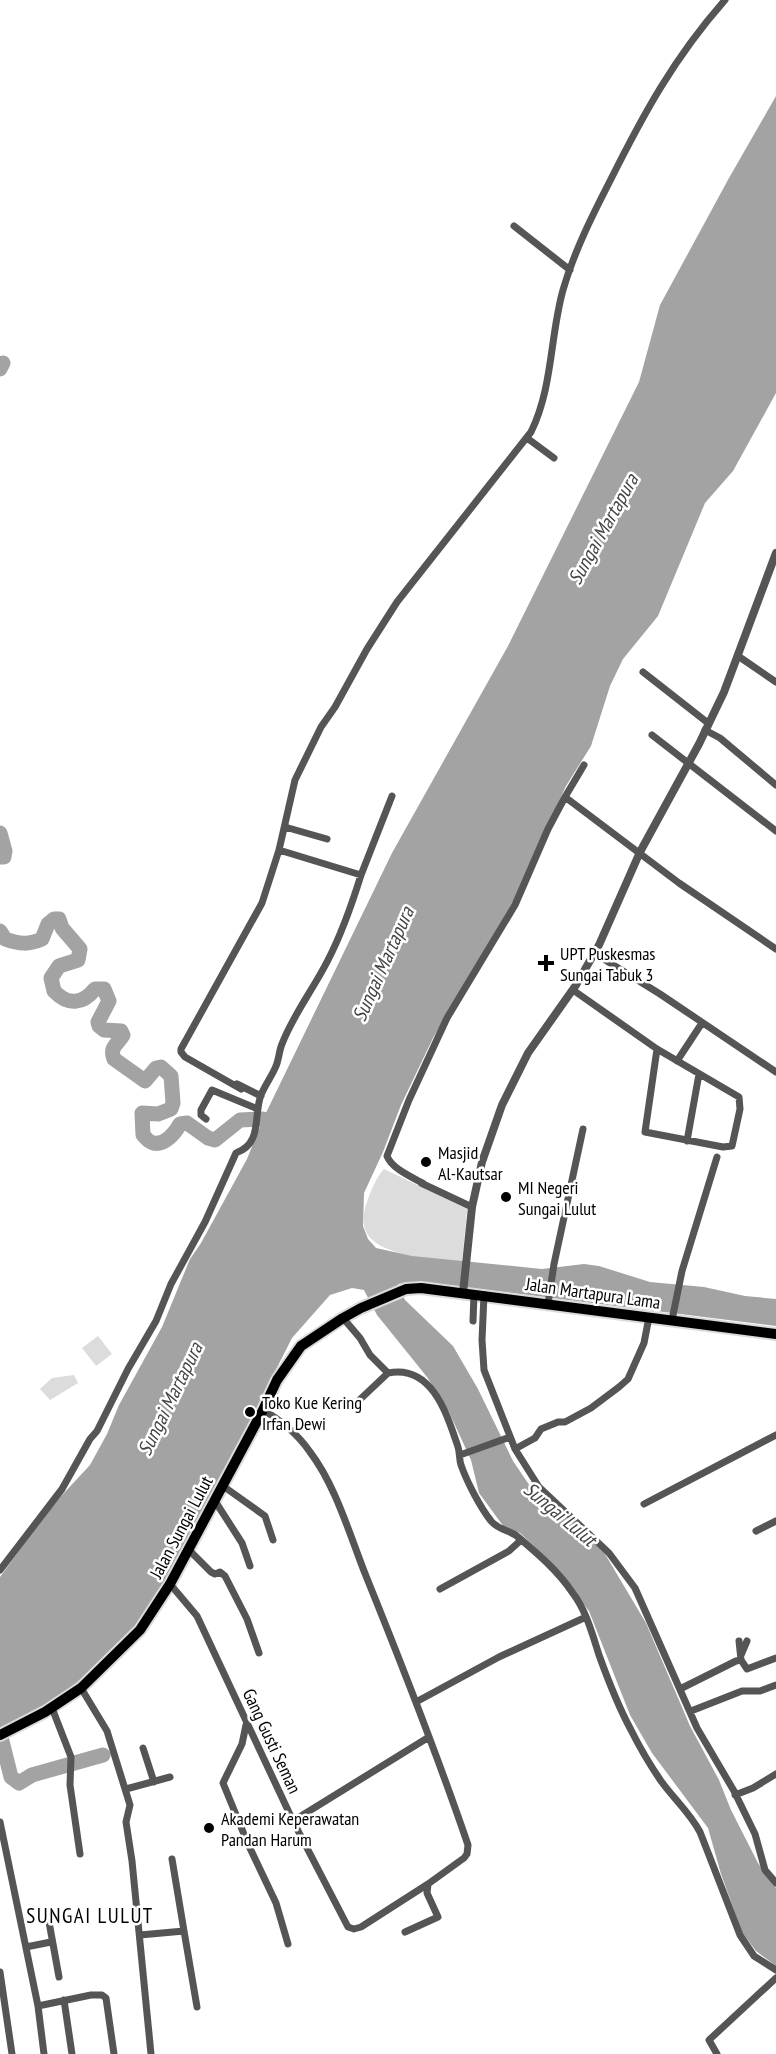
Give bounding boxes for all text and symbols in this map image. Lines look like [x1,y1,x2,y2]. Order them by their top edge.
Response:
water label: Sungai Martapura [562,468,644,589]
water label: Sungai Martapura [346,902,420,1025]
place label: UPT Puskesmas Sungai Tabuk 3 [560,942,655,986]
marker: UPT Puskesmas Sungai Tabuk 3 [537,954,555,972]
place label: Masjid Al-Kautsar [438,1141,503,1185]
marker: Masjid Al-Kautsar [419,1155,433,1169]
place label: MI Negeri Sungai Lulut [518,1176,596,1220]
marker: MI Negeri Sungai Lulut [499,1190,513,1204]
street label: Jalan Martapura Lama [523,1272,662,1314]
water label: Sungai Martapura [132,1337,209,1460]
place label: Toko Kue Kering Irfan Dewi [262,1391,362,1435]
marker: Toko Kue Kering Irfan Dewi [243,1405,257,1419]
street label: Jalan Sungai Lulut [144,1472,218,1583]
water label: Sungai Lulut [518,1476,604,1553]
street label: Gang Gusti Seman [238,1685,306,1797]
place label: Akademi Keperawatan Pandan Harum [221,1807,359,1851]
marker: Akademi Keperawatan Pandan Harum [202,1821,216,1835]
district label: SUNGAI LULUT [26,1902,154,1929]

